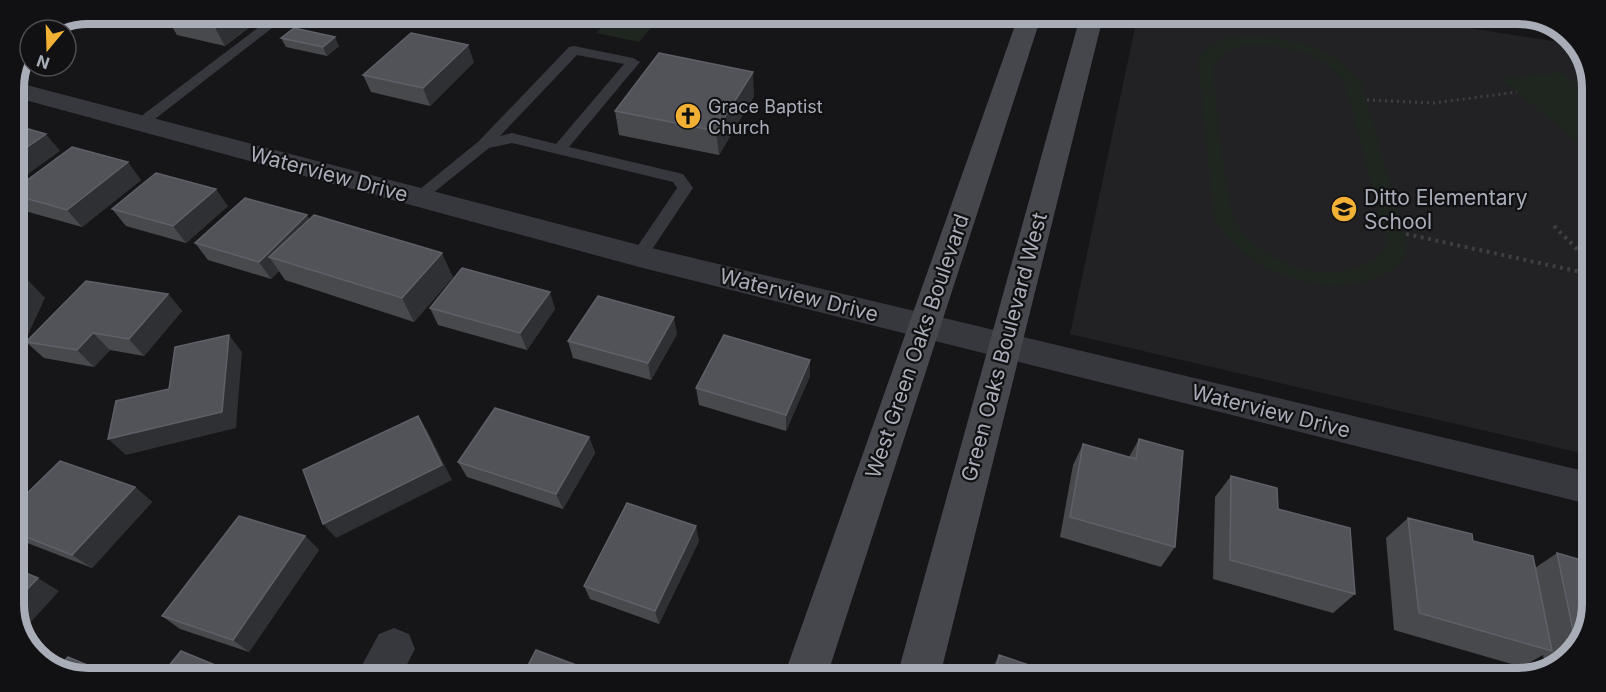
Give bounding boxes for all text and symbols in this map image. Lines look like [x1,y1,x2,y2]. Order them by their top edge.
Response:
north arrow [18,18,78,78]
text: N [34,51,52,74]
place label: Grace Baptist Church [708,96,823,138]
church icon: Grace Baptist Church [673,101,703,131]
street label: Waterview Drive [247,141,411,207]
place label: Ditto Elementary School [1364,185,1528,234]
school or university icon: Ditto Elementary School [1329,194,1359,224]
street label: Green Oaks Boulevard West [956,210,1052,484]
street label: West Green Oaks Boulevard [860,211,974,481]
street label: Waterview Drive [717,263,881,327]
street label: Waterview Drive [1189,379,1353,443]

